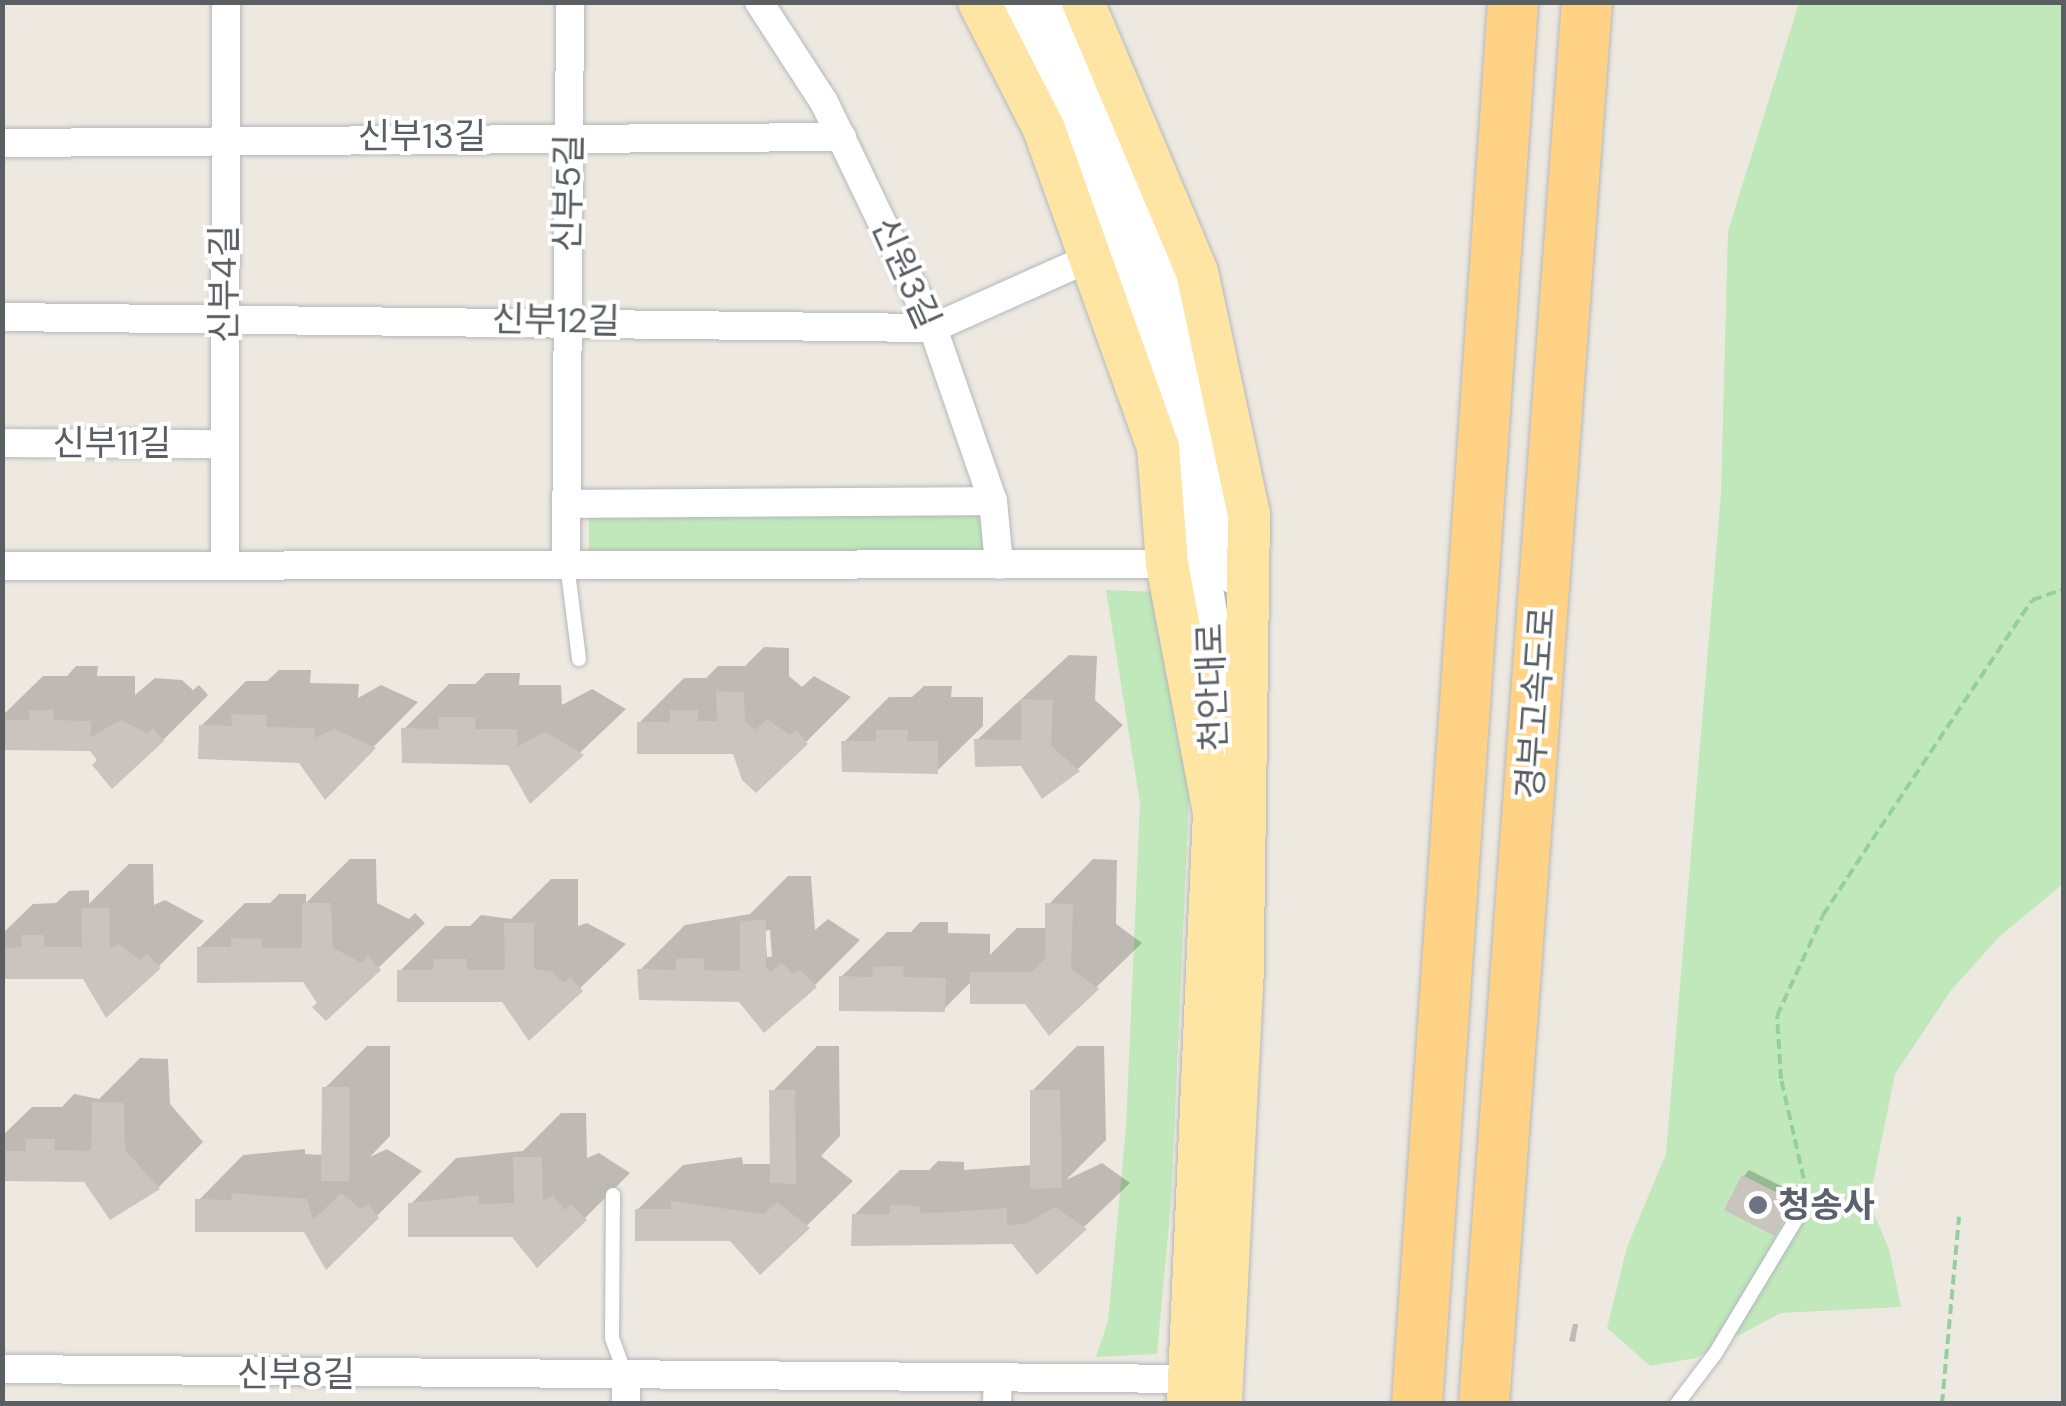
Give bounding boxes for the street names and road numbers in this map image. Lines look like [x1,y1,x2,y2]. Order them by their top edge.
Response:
street label: 신부13길 [358,115,486,157]
street label: 신부5길 [546,134,590,252]
street label: 신원3길 [863,211,949,335]
street label: 신부4길 [203,225,245,343]
street label: 신부12길 [492,298,620,342]
street label: 신부11길 [53,422,171,464]
street label: 경부고속도로 [1508,605,1564,801]
street label: 천안대로 [1189,622,1235,752]
street label: 신부8길 [237,1353,355,1395]

